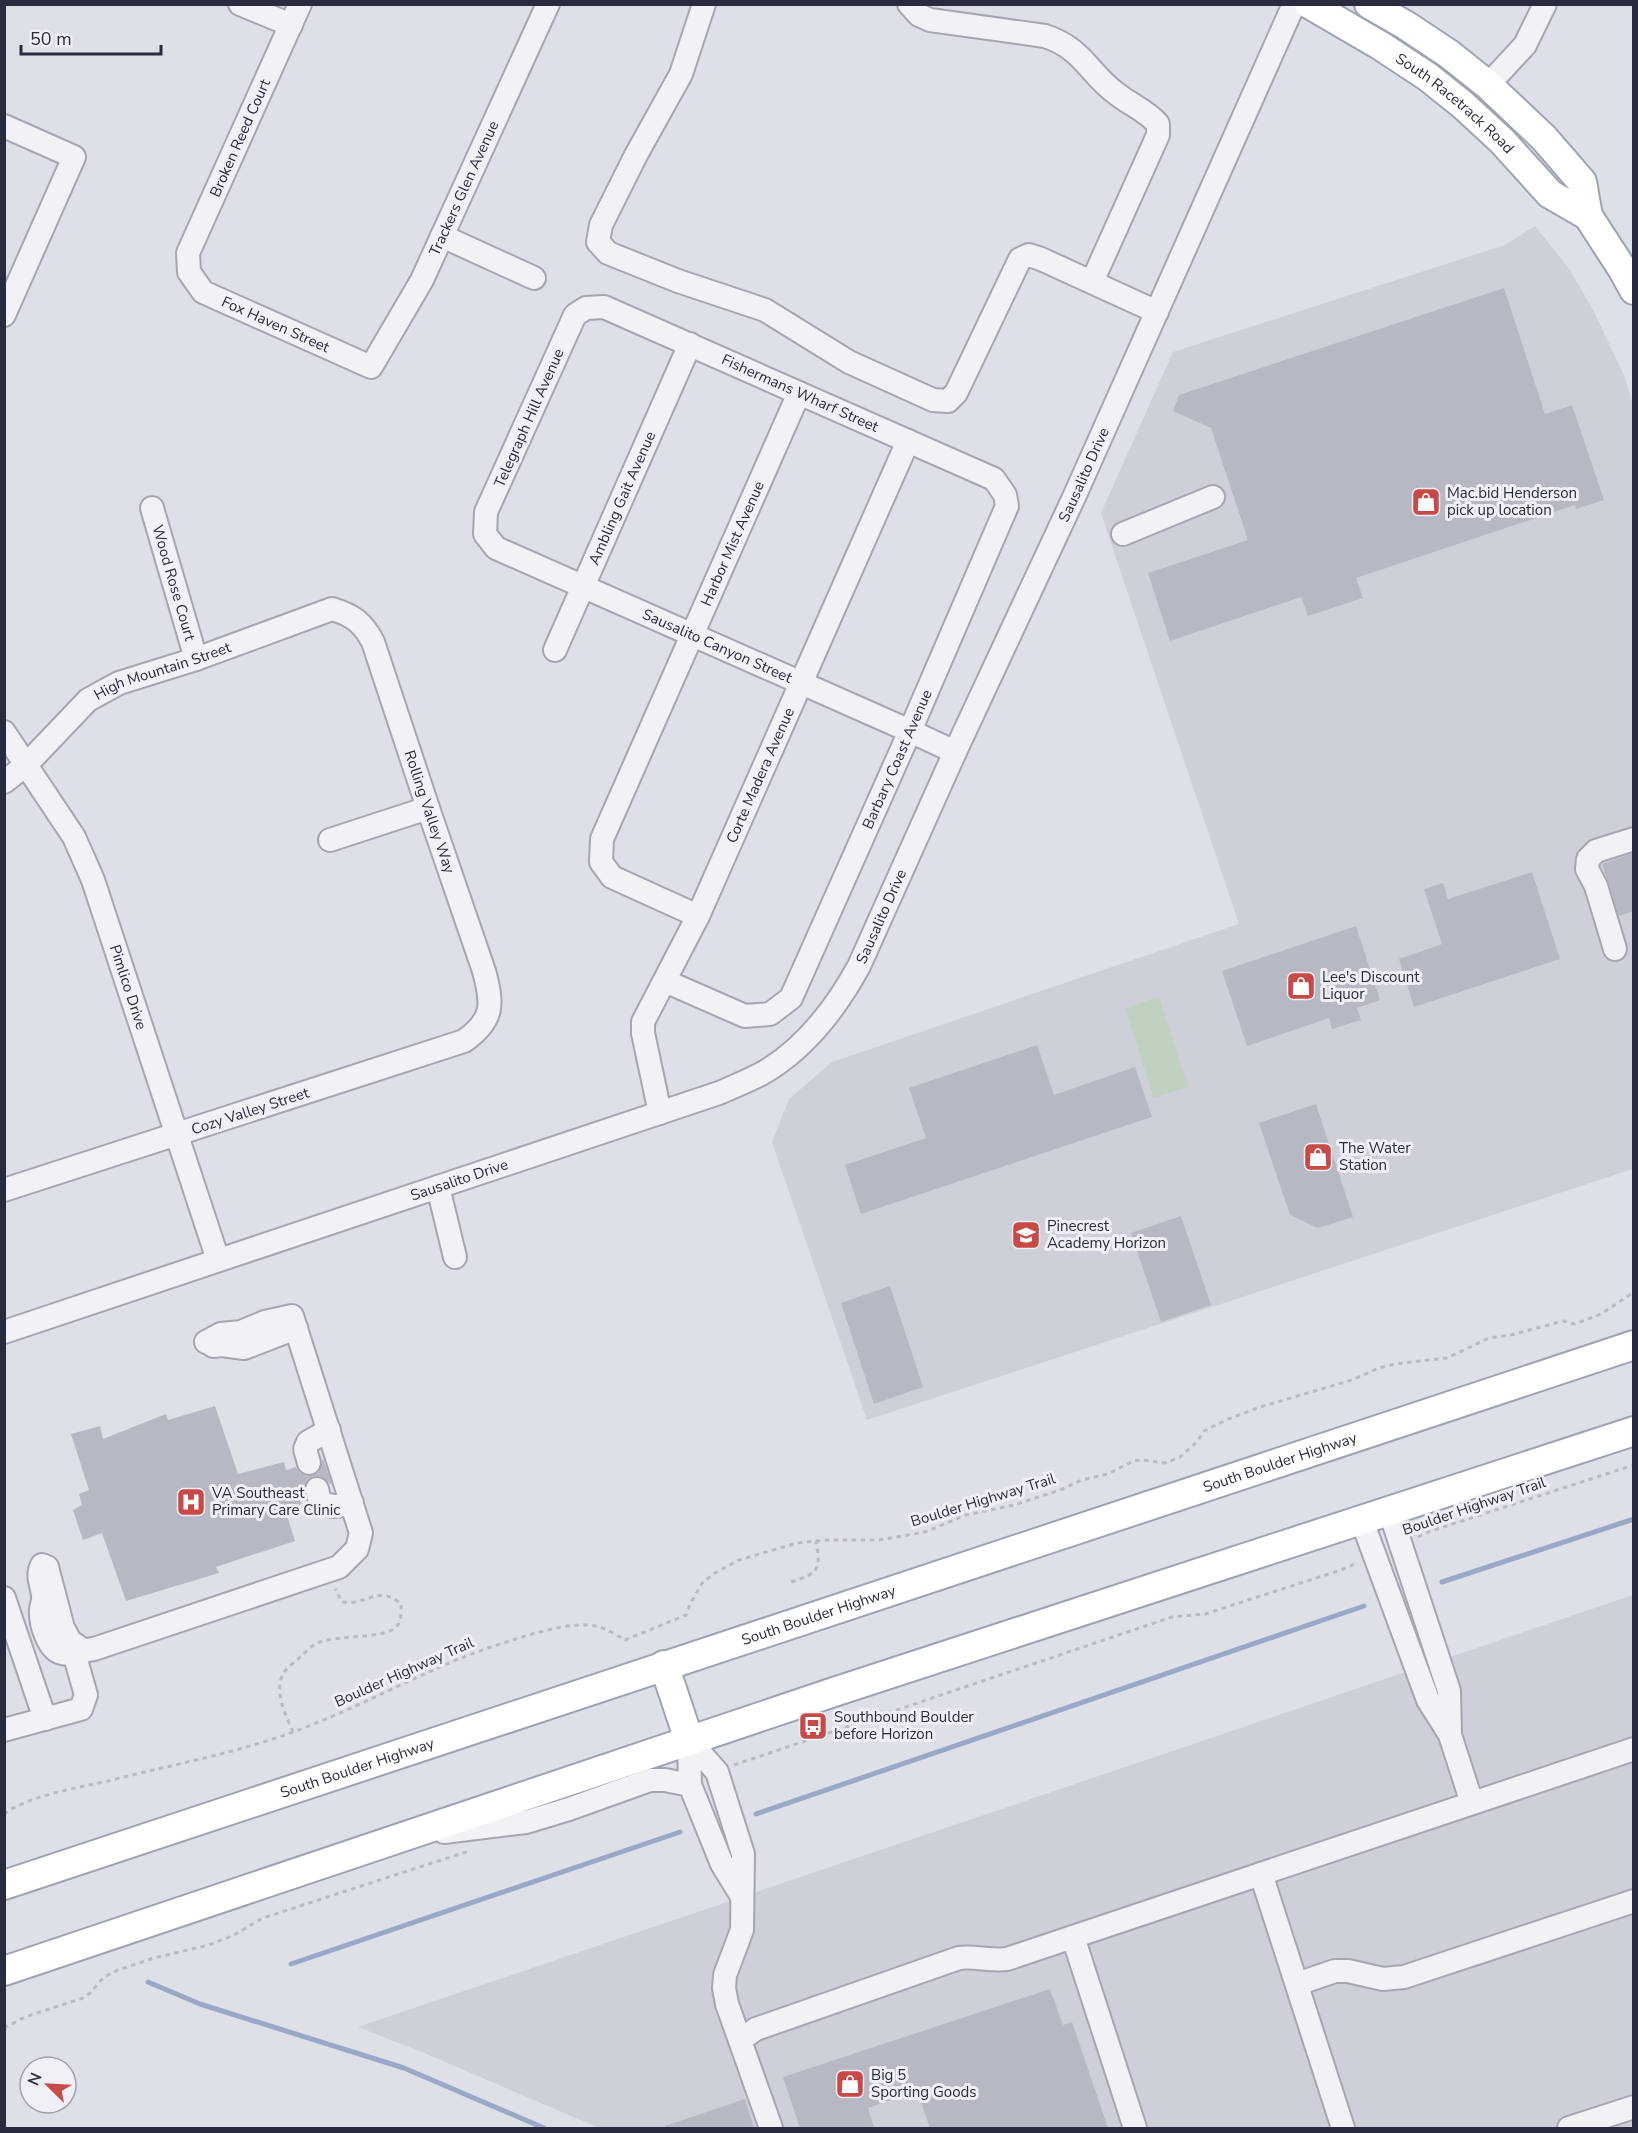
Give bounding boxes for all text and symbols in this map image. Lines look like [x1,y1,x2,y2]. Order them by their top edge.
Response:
scale bar [21,18,160,56]
text: 50 m [30,27,72,51]
street label: South Racetrack Road [1392,48,1518,158]
street label: Broken Reed Court [205,75,275,200]
street label: Trackers Glen Avenue [424,118,503,259]
street label: Fox Haven Street [219,292,333,358]
street label: Telegraph Hill Avenue [489,345,569,491]
street label: Fishermans Wharf Street [718,349,882,437]
street label: Sausalito Drive [1054,424,1114,525]
street label: Ambling Gait Avenue [584,428,660,568]
street label: Harbor Mist Avenue [696,478,769,609]
place label: Mac.bid Henderson pick up location [1447,483,1577,520]
shop icon: Mac.bid Henderson pick up location [1410,486,1442,518]
street label: Wood Rose Court [147,523,200,644]
street label: Sausalito Canyon Street [639,604,796,688]
street label: High Mountain Street [90,637,234,705]
street label: Barbary Coast Avenue [858,686,937,832]
street label: Corte Madera Avenue [721,704,799,846]
street label: Rolling Valley Way [400,748,460,876]
street label: Sausalito Drive [851,866,911,967]
street label: Pimlico Drive [105,942,152,1032]
place label: Lee's Discount Liquor [1322,967,1420,1004]
shop icon: Lee's Discount Liquor [1285,970,1317,1002]
street label: Cozy Valley Street [188,1082,312,1139]
place label: The Water Station [1339,1138,1411,1175]
shop icon: The Water Station [1302,1141,1334,1173]
street label: Sausalito Drive [408,1154,511,1205]
place label: Pinecrest Academy Horizon [1047,1216,1166,1253]
school or university icon: Pinecrest Academy Horizon [1010,1219,1042,1251]
street label: South Boulder Highway [1200,1427,1360,1497]
street label: Boulder Highway Trail [908,1468,1058,1532]
street label: Boulder Highway Trail [1400,1472,1549,1540]
place label: VA Southeast Primary Care Clinic [211,1483,340,1520]
hospital icon: VA Southeast Primary Care Clinic [175,1486,207,1518]
street label: South Boulder Highway [739,1580,898,1650]
street label: Boulder Highway Trail [331,1632,477,1712]
place label: Southbound Boulder before Horizon [834,1707,974,1744]
bus stop icon: Southbound Boulder before Horizon [797,1710,829,1742]
street label: South Boulder Highway [277,1733,437,1803]
north arrow [18,2055,78,2115]
place label: Big 5 Sporting Goods [871,2065,977,2102]
shop icon: Big 5 Sporting Goods [834,2068,866,2100]
text: N [23,2069,48,2089]

